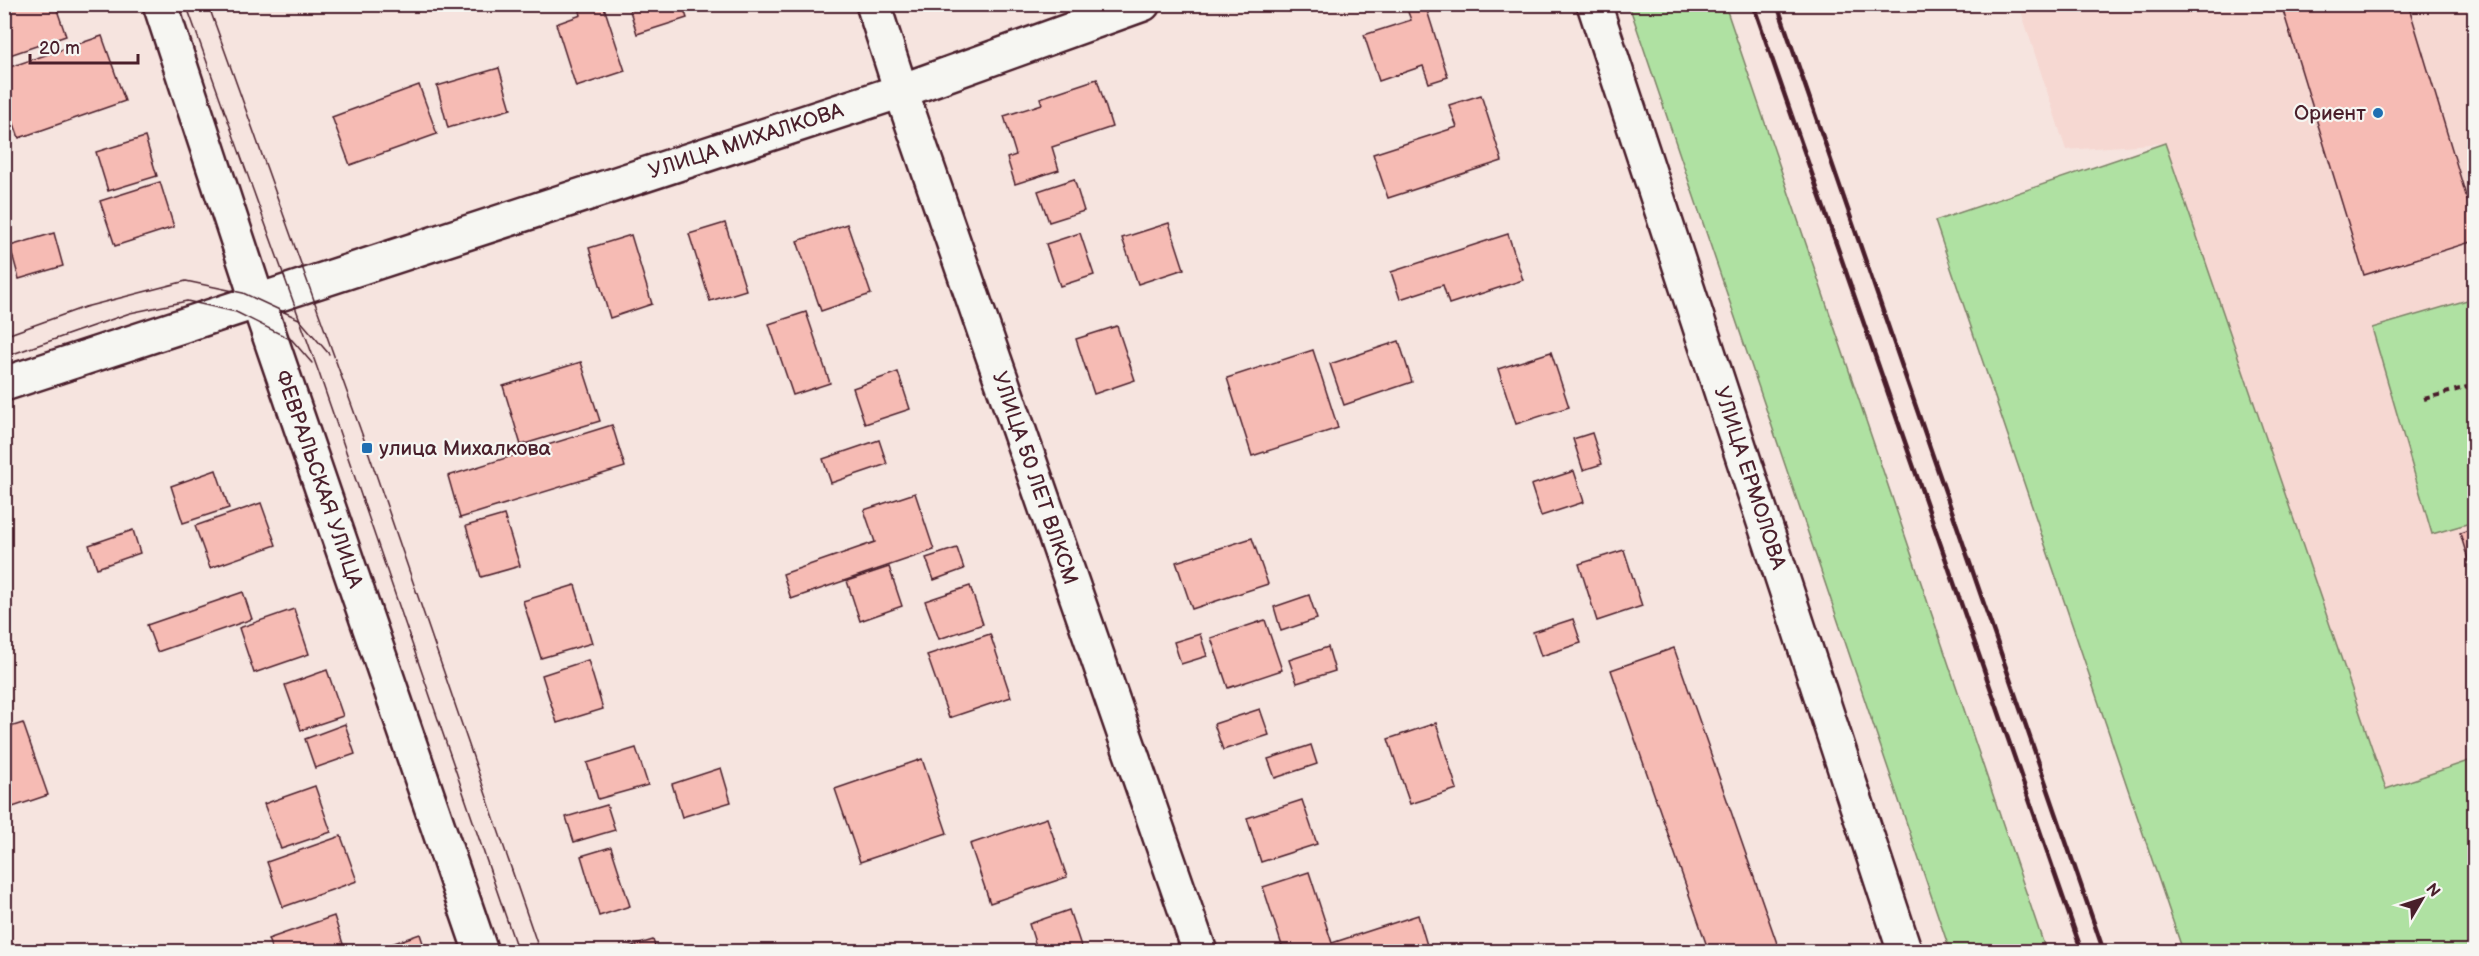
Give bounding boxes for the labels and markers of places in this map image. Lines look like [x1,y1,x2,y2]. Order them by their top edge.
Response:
place label: Ориент [2294,101,2366,126]
marker: Ориент [2371,106,2385,120]
place label: улица Михалкова [379,436,551,461]
marker: улица Михалкова [360,441,374,455]

